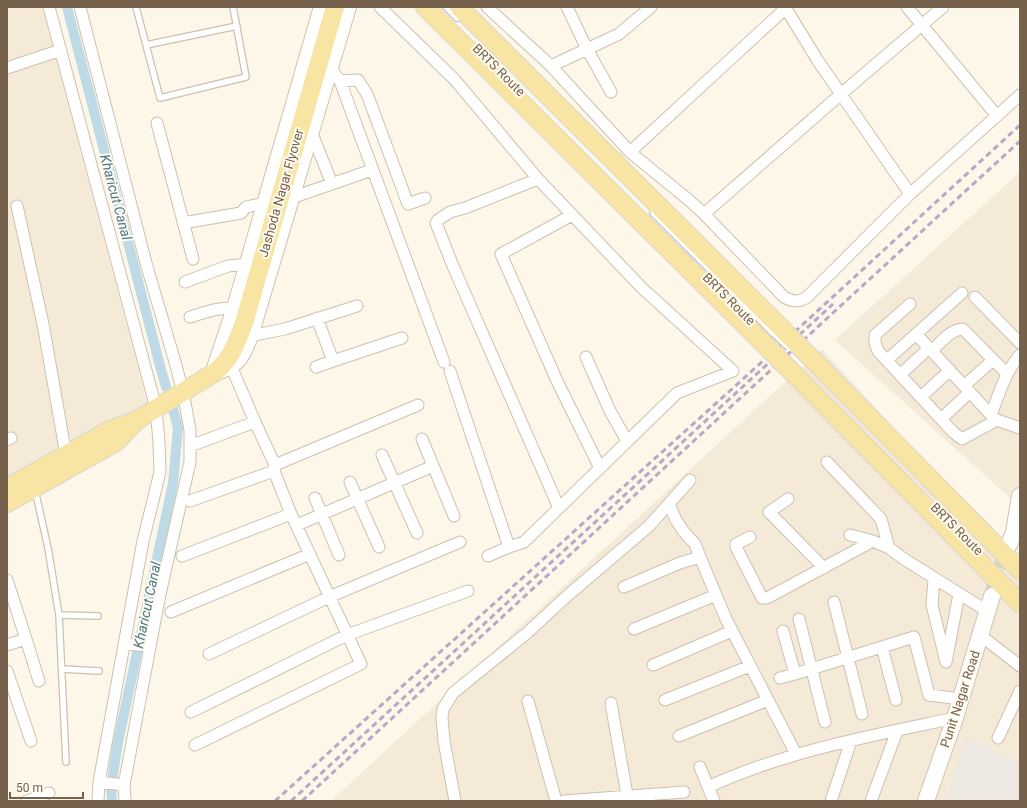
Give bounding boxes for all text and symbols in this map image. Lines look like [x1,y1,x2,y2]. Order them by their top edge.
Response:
street label: BRTS Route [470,41,528,99]
street label: Jashoda Nagar Flyover [255,127,307,259]
water label: Kharicut Canal [97,152,135,242]
street label: BRTS Route [700,270,758,328]
street label: BRTS Route [928,500,986,558]
water label: Kharicut Canal [130,560,164,650]
street label: Punit Nagar Road [937,648,983,750]
scale bar [10,774,83,800]
text: 50 m [16,781,43,795]

